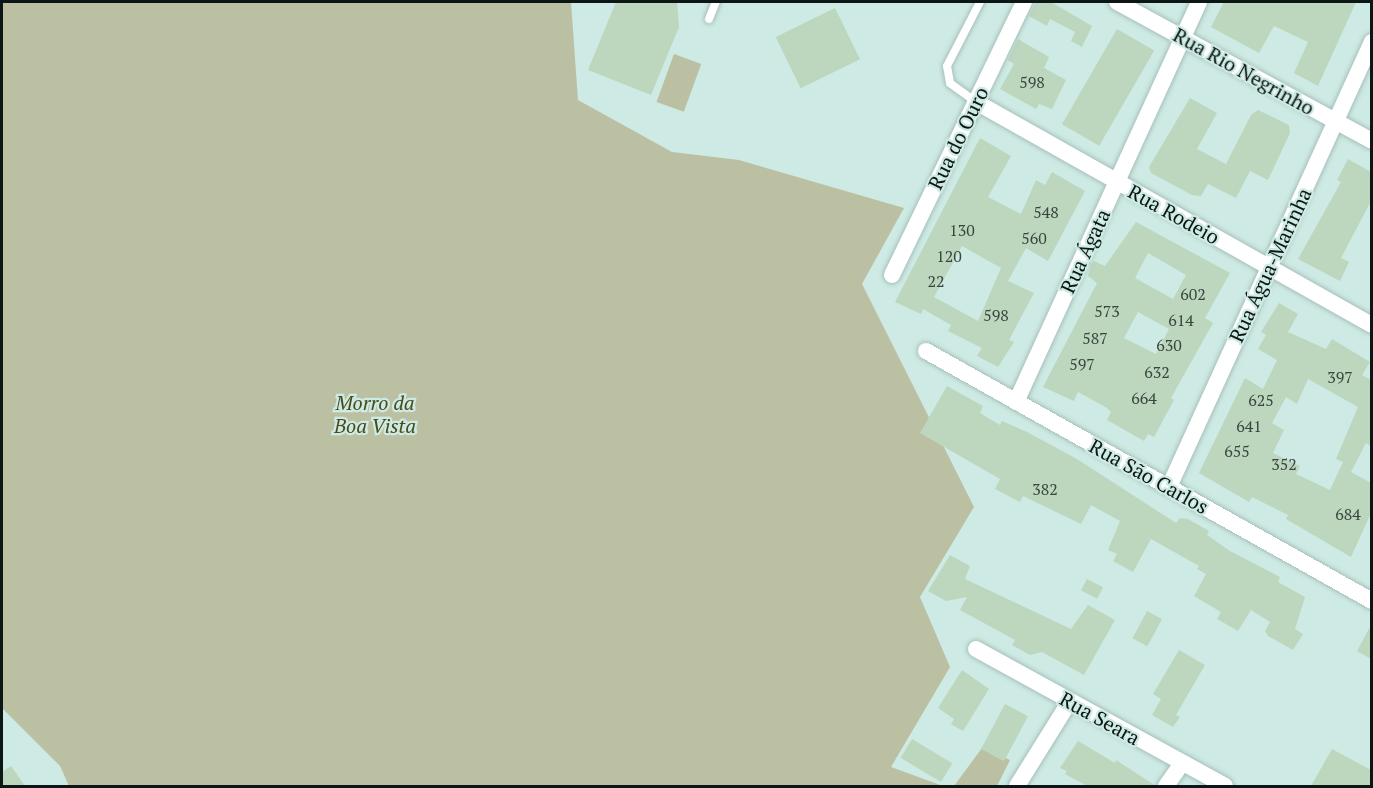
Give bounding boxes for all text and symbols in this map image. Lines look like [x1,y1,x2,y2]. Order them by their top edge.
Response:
street label: Rua Rio Negrinho [1169,22,1319,120]
house number: 598 [1019,72,1045,92]
street label: Rua do Ouro [923,83,993,193]
street label: Rua Rodeio [1124,179,1224,249]
street label: Rua Água-Marinha [1224,184,1316,346]
house number: 548 [1033,202,1059,222]
street label: Rua Ágata [1055,205,1115,297]
house number: 130 [949,220,975,240]
house number: 560 [1021,228,1047,248]
house number: 120 [936,246,962,266]
house number: 22 [927,271,945,291]
house number: 602 [1180,284,1206,304]
house number: 573 [1094,301,1120,321]
house number: 598 [983,305,1009,325]
house number: 614 [1168,310,1194,330]
house number: 587 [1082,328,1108,348]
house number: 630 [1156,335,1182,355]
house number: 597 [1069,354,1095,374]
house number: 632 [1144,362,1170,382]
house number: 397 [1327,367,1353,387]
house number: 664 [1131,388,1157,408]
park label: Morro da Boa Vista [334,390,416,437]
house number: 625 [1248,390,1274,410]
house number: 641 [1236,416,1262,436]
street label: Rua São Carlos [1085,433,1213,519]
house number: 655 [1224,441,1250,461]
house number: 352 [1271,454,1297,474]
house number: 382 [1032,479,1058,499]
house number: 684 [1335,504,1361,524]
street label: Rua Seara [1056,686,1144,750]

